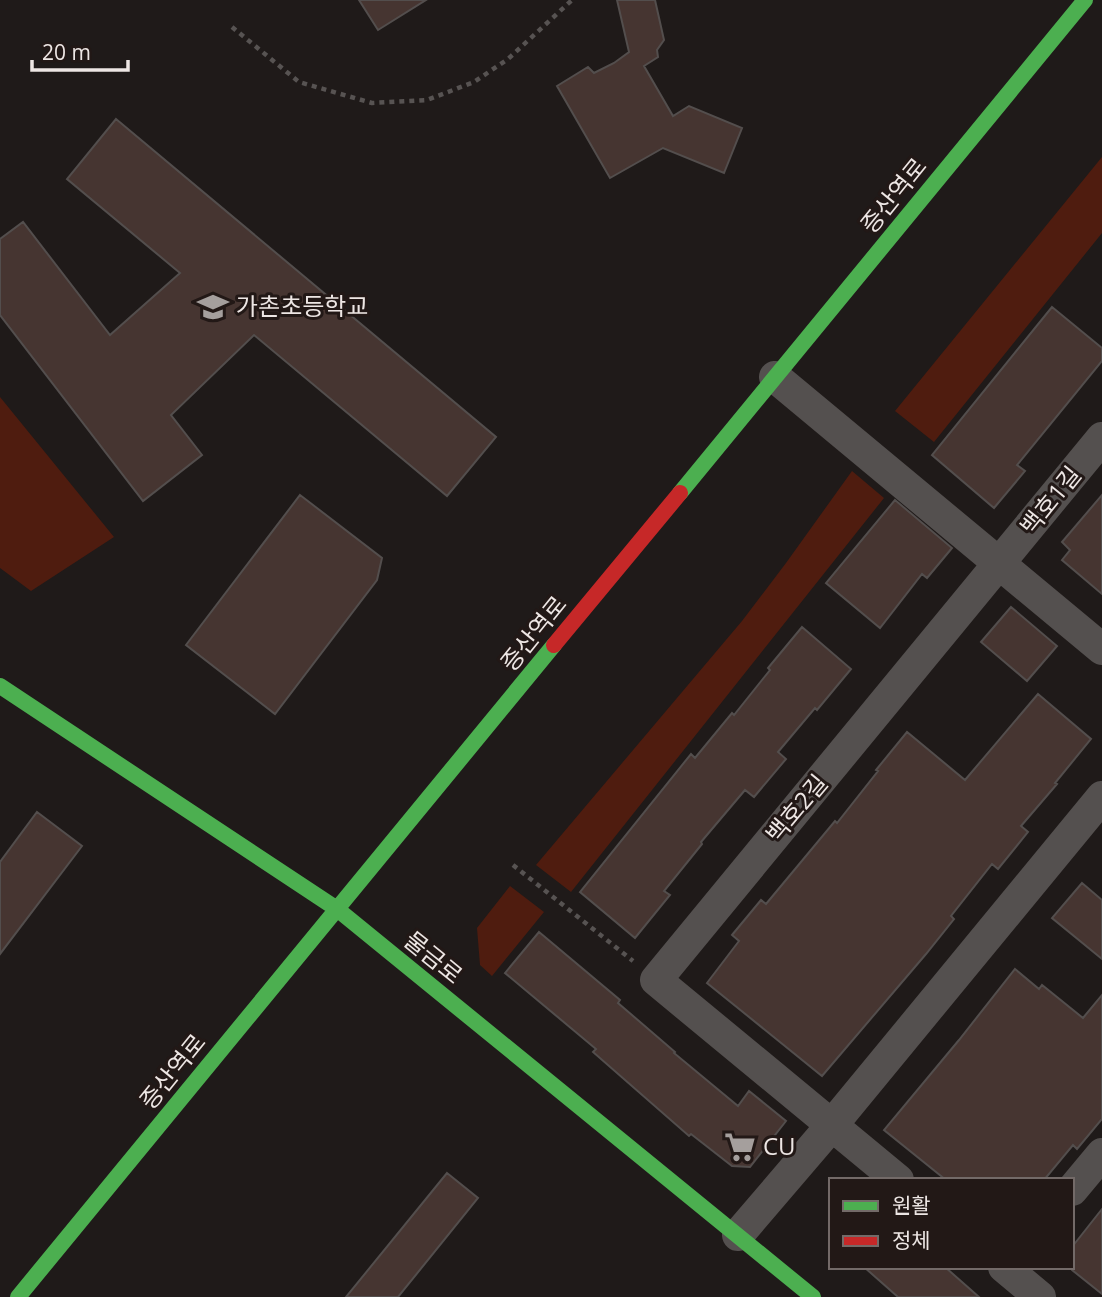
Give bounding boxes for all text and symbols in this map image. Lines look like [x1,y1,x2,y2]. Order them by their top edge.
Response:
scale bar [32,28,128,72]
text: 20 m [42,38,91,66]
street label: 증산역로 [852,150,933,240]
place label: 가촌초등학교 [236,289,368,322]
school or university icon: 가촌초등학교 [196,290,230,324]
street label: 백호1길 [1012,459,1088,542]
street label: 증산역로 [492,588,573,678]
street label: 백호2길 [758,767,834,849]
street label: 물금로 [398,923,470,991]
street label: 증산역로 [131,1026,212,1116]
place label: CU [763,1129,796,1162]
supermarket icon: CU [723,1130,757,1164]
legend [829,1178,1074,1269]
text: 원활 [892,1191,931,1219]
text: 정체 [892,1226,931,1254]

